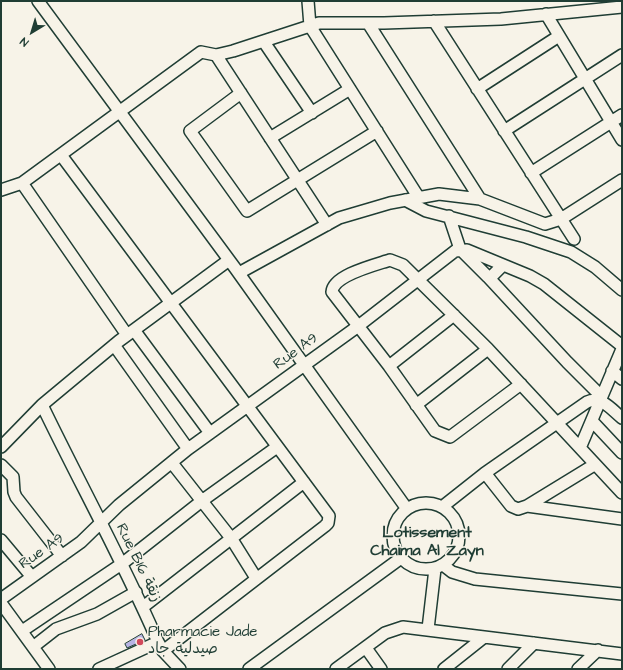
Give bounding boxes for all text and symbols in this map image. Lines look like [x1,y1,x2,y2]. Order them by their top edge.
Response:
north arrow [12,12,52,52]
text: N [17,34,32,50]
street label: Rue A9 [270,330,322,374]
street label: Rue B16 زنقة [111,521,165,605]
district label: Lotissement Chaima Al Zayn [370,524,484,562]
street label: Rue A9 [16,530,68,574]
place label: Pharmacie Jade صيدلية جاد [148,624,257,659]
marker: Pharmacie Jade صيدلية جاد [135,637,145,647]

